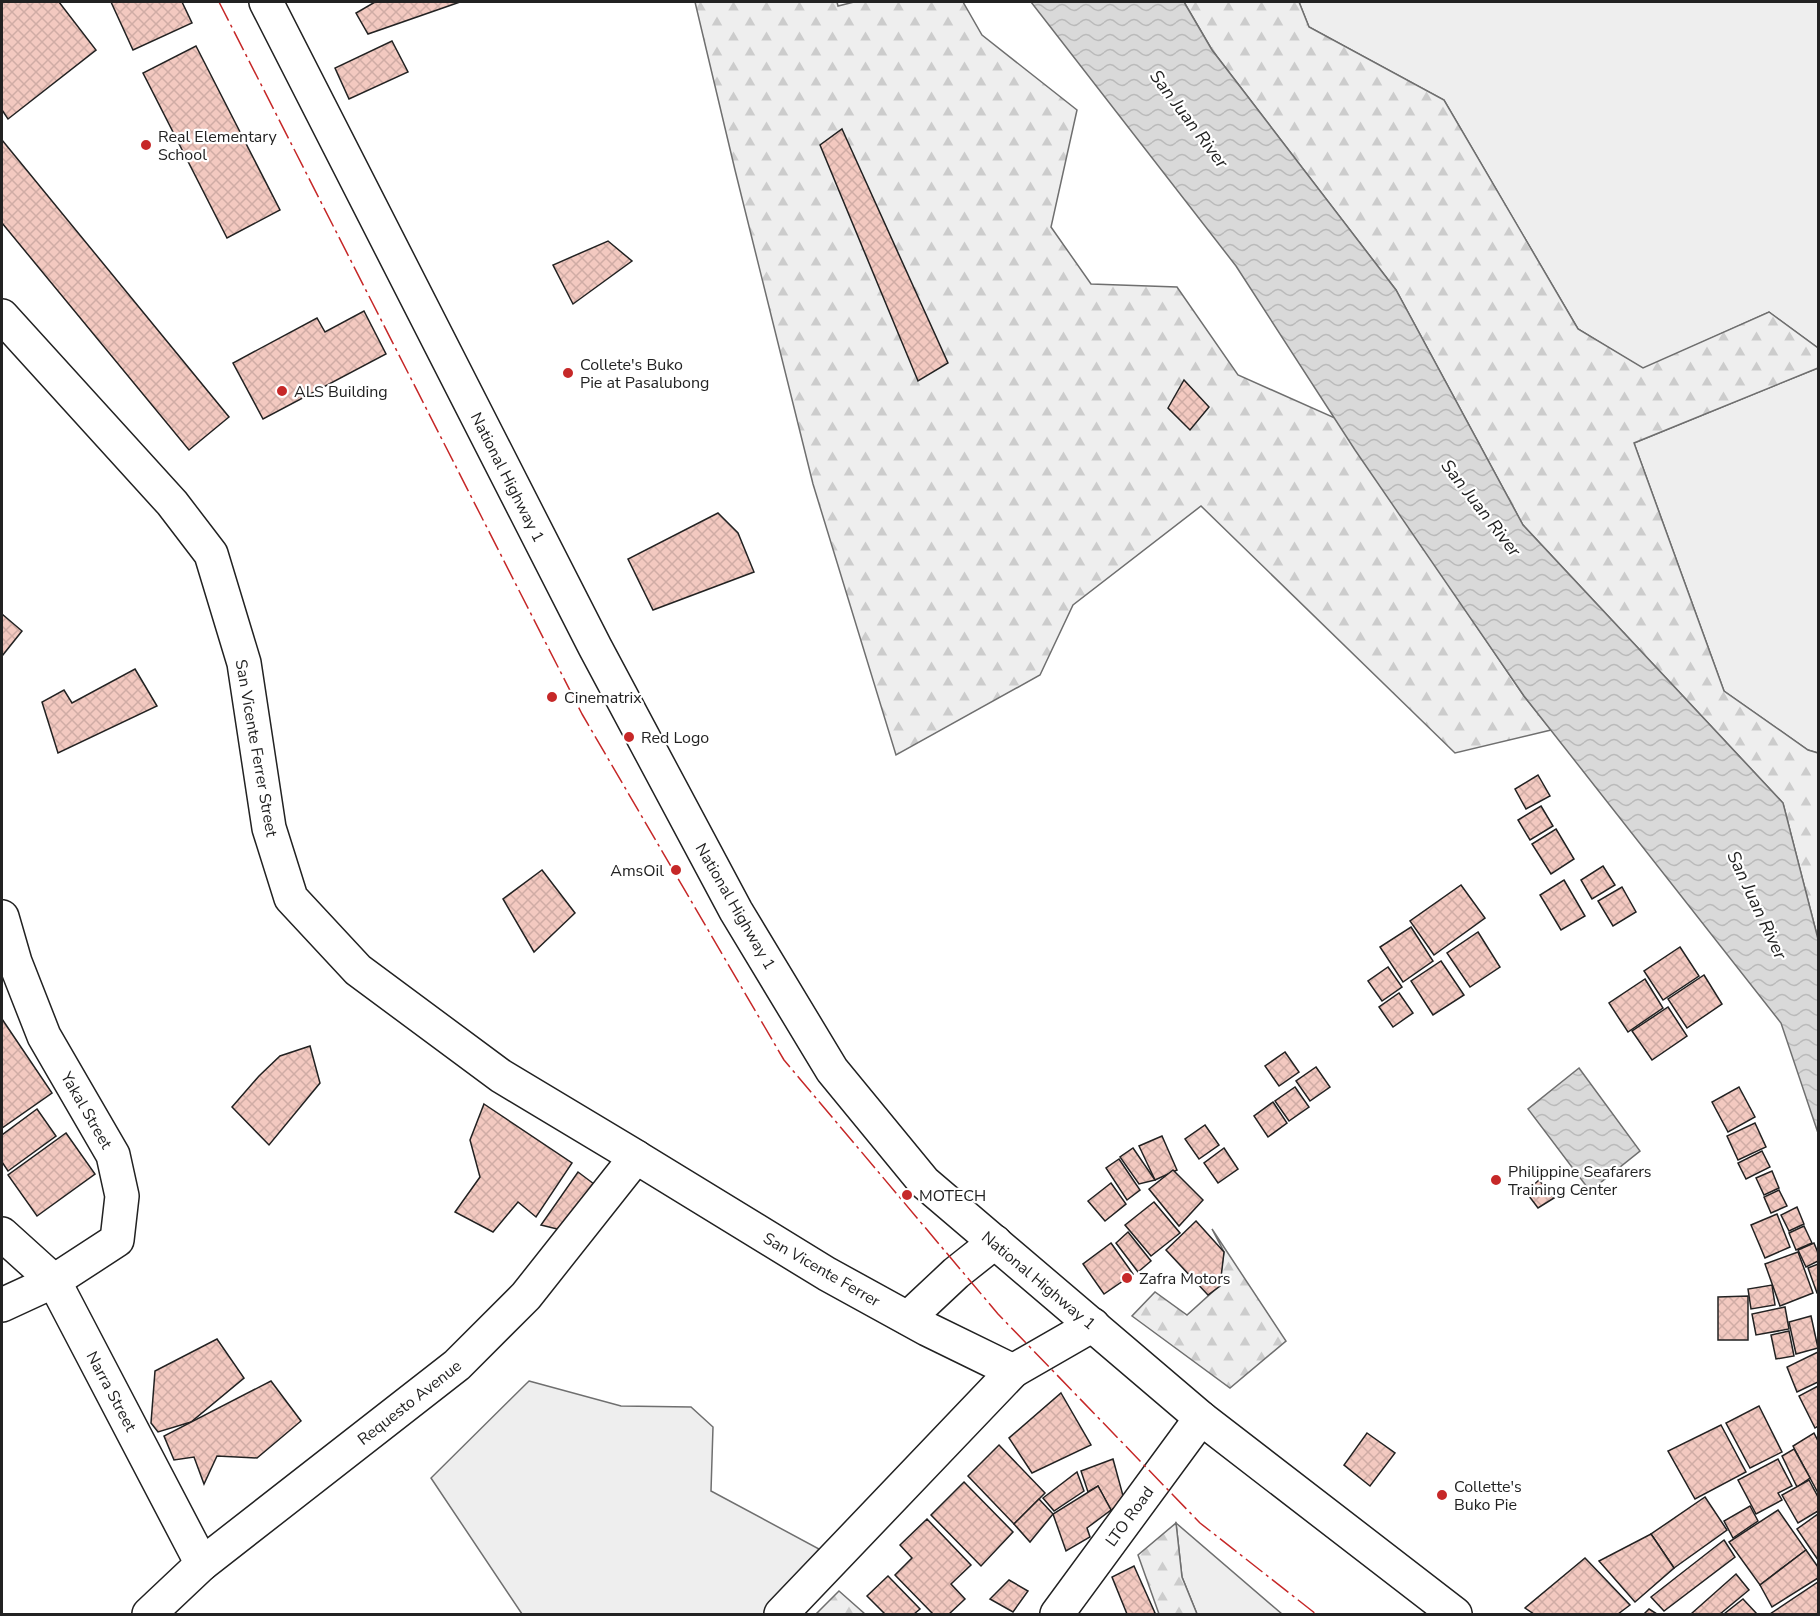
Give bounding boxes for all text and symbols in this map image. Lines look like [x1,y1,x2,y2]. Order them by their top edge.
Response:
water label: San Juan River [1144,65,1234,173]
place label: Real Elementary School [158,126,277,166]
marker: Real Elementary School [139,138,153,152]
place label: Collete's Buko Pie at Pasalubong [580,354,709,394]
marker: Collete's Buko Pie at Pasalubong [561,366,575,380]
place label: ALS Building [294,381,388,403]
marker: ALS Building [275,384,289,398]
street label: National Highway 1 [465,409,549,546]
water label: San Juan River [1435,454,1527,562]
street label: San Vicente Ferrer Street [230,658,283,839]
place label: Cinematrix [564,687,642,709]
marker: Cinematrix [545,690,559,704]
place label: Red Logo [641,727,709,749]
marker: Red Logo [622,730,636,744]
street label: National Highway 1 [690,839,780,974]
water label: San Juan River [1721,847,1793,964]
place label: AmsOil [610,860,664,882]
marker: AmsOil [669,863,683,877]
street label: Yakal Street [55,1067,117,1153]
place label: Philippine Seafarers Training Center [1508,1161,1652,1201]
marker: Philippine Seafarers Training Center [1489,1173,1503,1187]
place label: MOTECH [919,1185,986,1207]
marker: MOTECH [900,1188,914,1202]
street label: National Highway 1 [977,1226,1100,1335]
street label: San Vicente Ferrer [759,1227,884,1312]
place label: Zafra Motors [1139,1268,1231,1290]
marker: Zafra Motors [1120,1271,1134,1285]
street label: Narra Street [81,1347,142,1436]
street label: Requesto Avenue [353,1355,466,1450]
place label: Collette's Buko Pie [1454,1476,1522,1516]
street label: LTO Road [1101,1482,1159,1551]
marker: Collette's Buko Pie [1435,1488,1449,1502]

